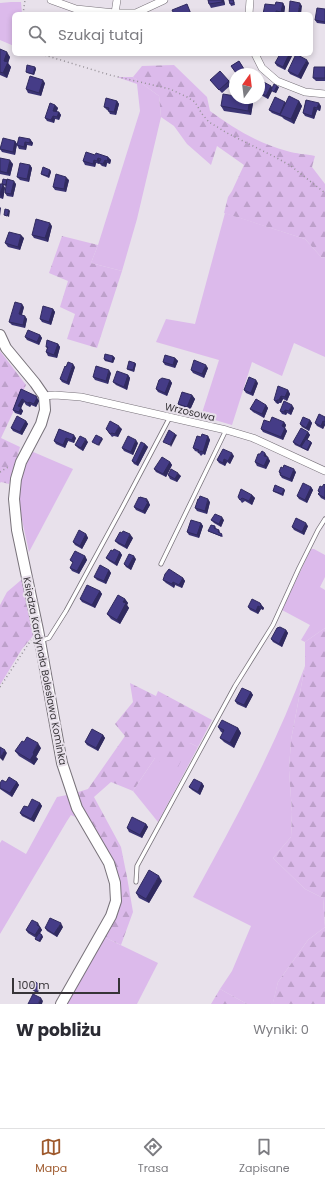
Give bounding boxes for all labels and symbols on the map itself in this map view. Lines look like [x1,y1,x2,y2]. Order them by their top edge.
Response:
north arrow [229,68,265,104]
street label: Wrzosowa [163,399,217,425]
street label: Księdza Kardynała Bolesława Kominka [19,576,71,766]
scale bar [12,976,120,995]

